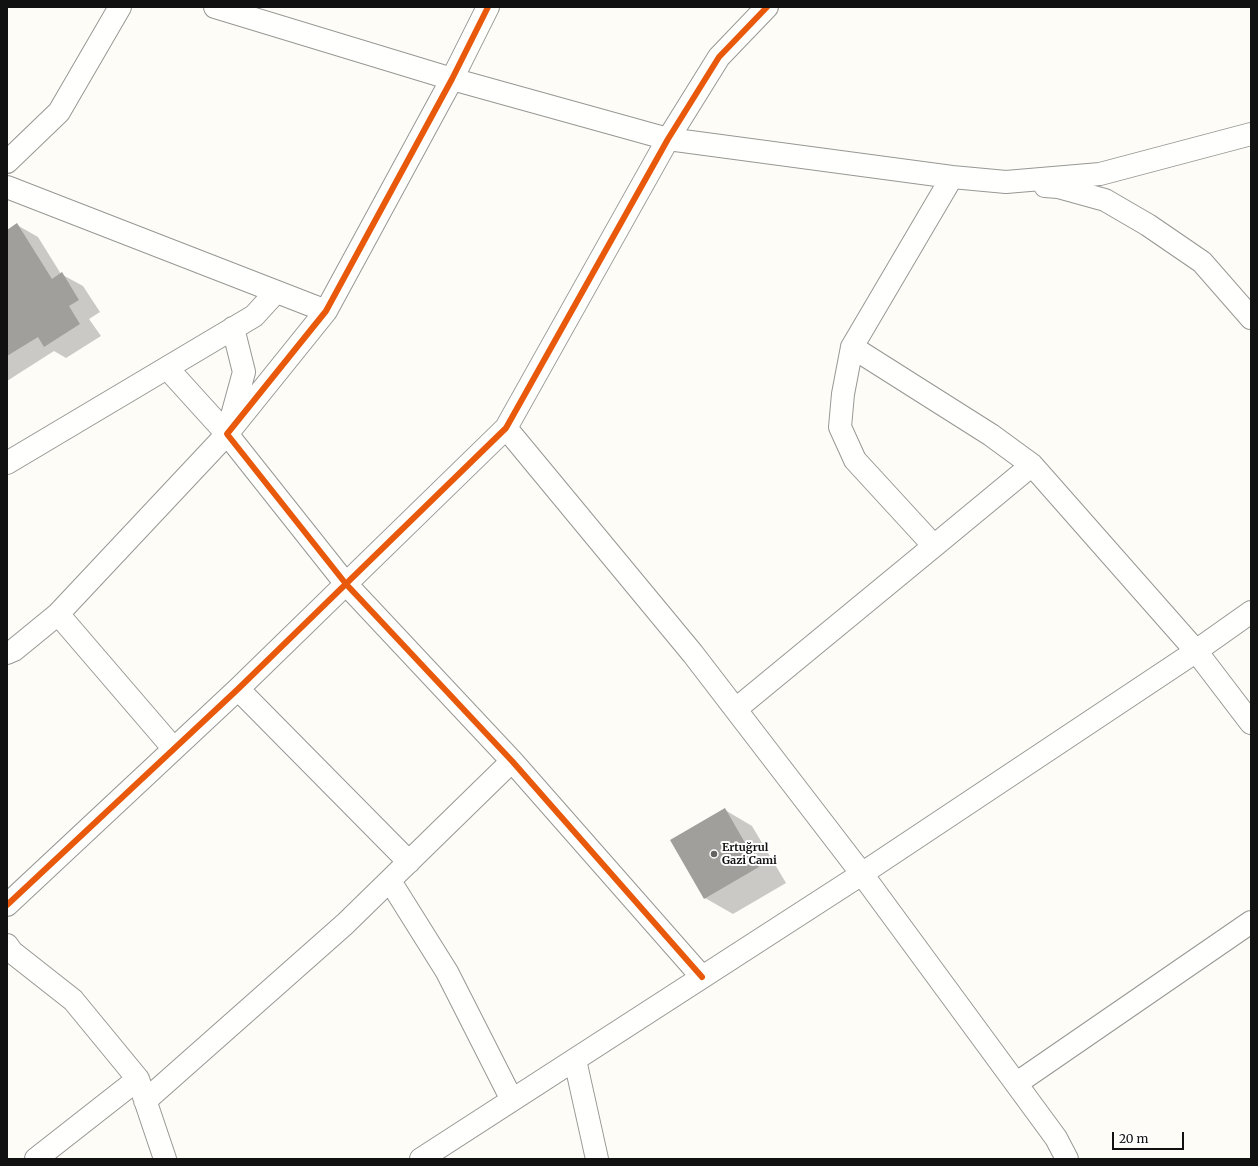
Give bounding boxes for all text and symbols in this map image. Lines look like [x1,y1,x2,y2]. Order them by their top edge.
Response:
place label: Ertuğrul Gazi Cami [722,841,777,867]
marker: Ertuğrul Gazi Cami [709,849,719,859]
scale bar [1114,1124,1186,1150]
text: 20 m [1119,1131,1148,1146]

